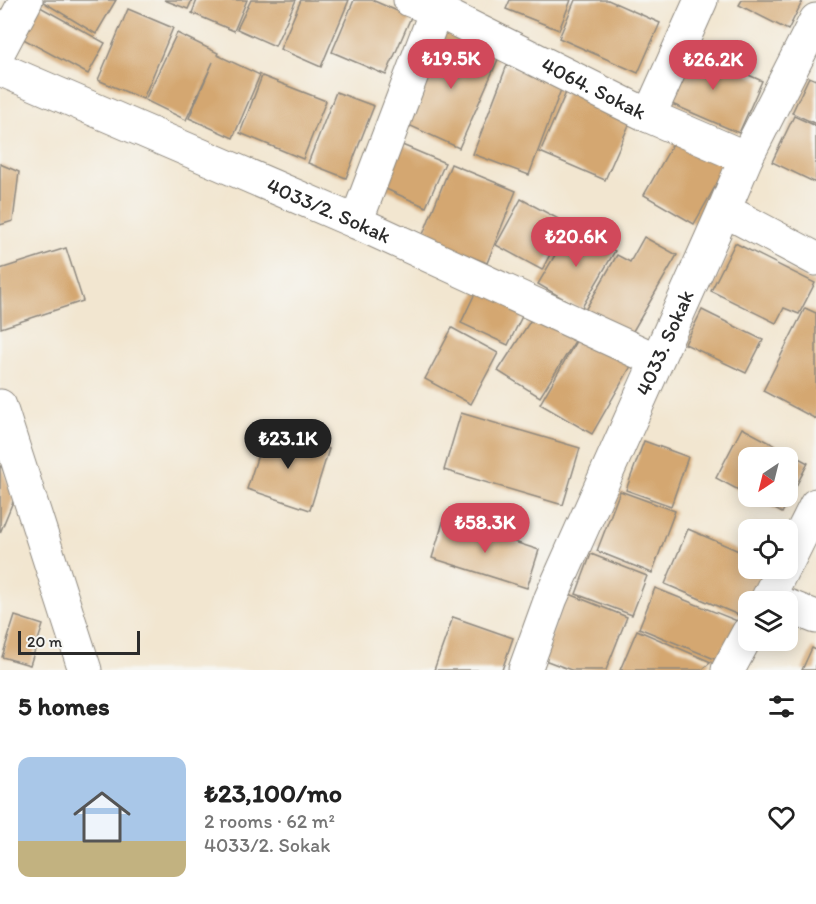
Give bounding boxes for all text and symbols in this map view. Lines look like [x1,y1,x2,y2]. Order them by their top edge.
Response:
pin: ₺19.5K [402,39,500,90]
pin: ₺26.2K [664,40,762,91]
text: ₺19.5K [422,46,480,70]
text: ₺26.2K [683,47,743,71]
street label: 4064. Sokak [537,52,651,125]
street label: 4033/2. Sokak [263,172,395,248]
pin: ₺20.6K [527,217,625,268]
text: ₺20.6K [545,224,607,248]
street label: 4033. Sokak [630,286,699,399]
pin: ₺23.1K [239,419,337,470]
text: ₺23.1K [258,426,318,450]
north arrow [738,447,798,507]
map controls [738,447,798,651]
pin: ₺58.3K [436,503,534,554]
text: ₺58.3K [455,510,515,534]
button: locate [738,519,798,579]
button: layers [738,591,798,651]
scale bar [18,628,140,656]
text: 20 m [27,632,62,651]
text: 5 homes [18,690,110,722]
icon: filters [765,690,798,723]
text: ₺23,100/mo [204,777,342,809]
icon: home [66,781,138,853]
icon: heart [765,801,798,834]
text: 2 rooms · 62 m² [204,809,335,833]
text: 4033/2. Sokak [204,833,330,857]

